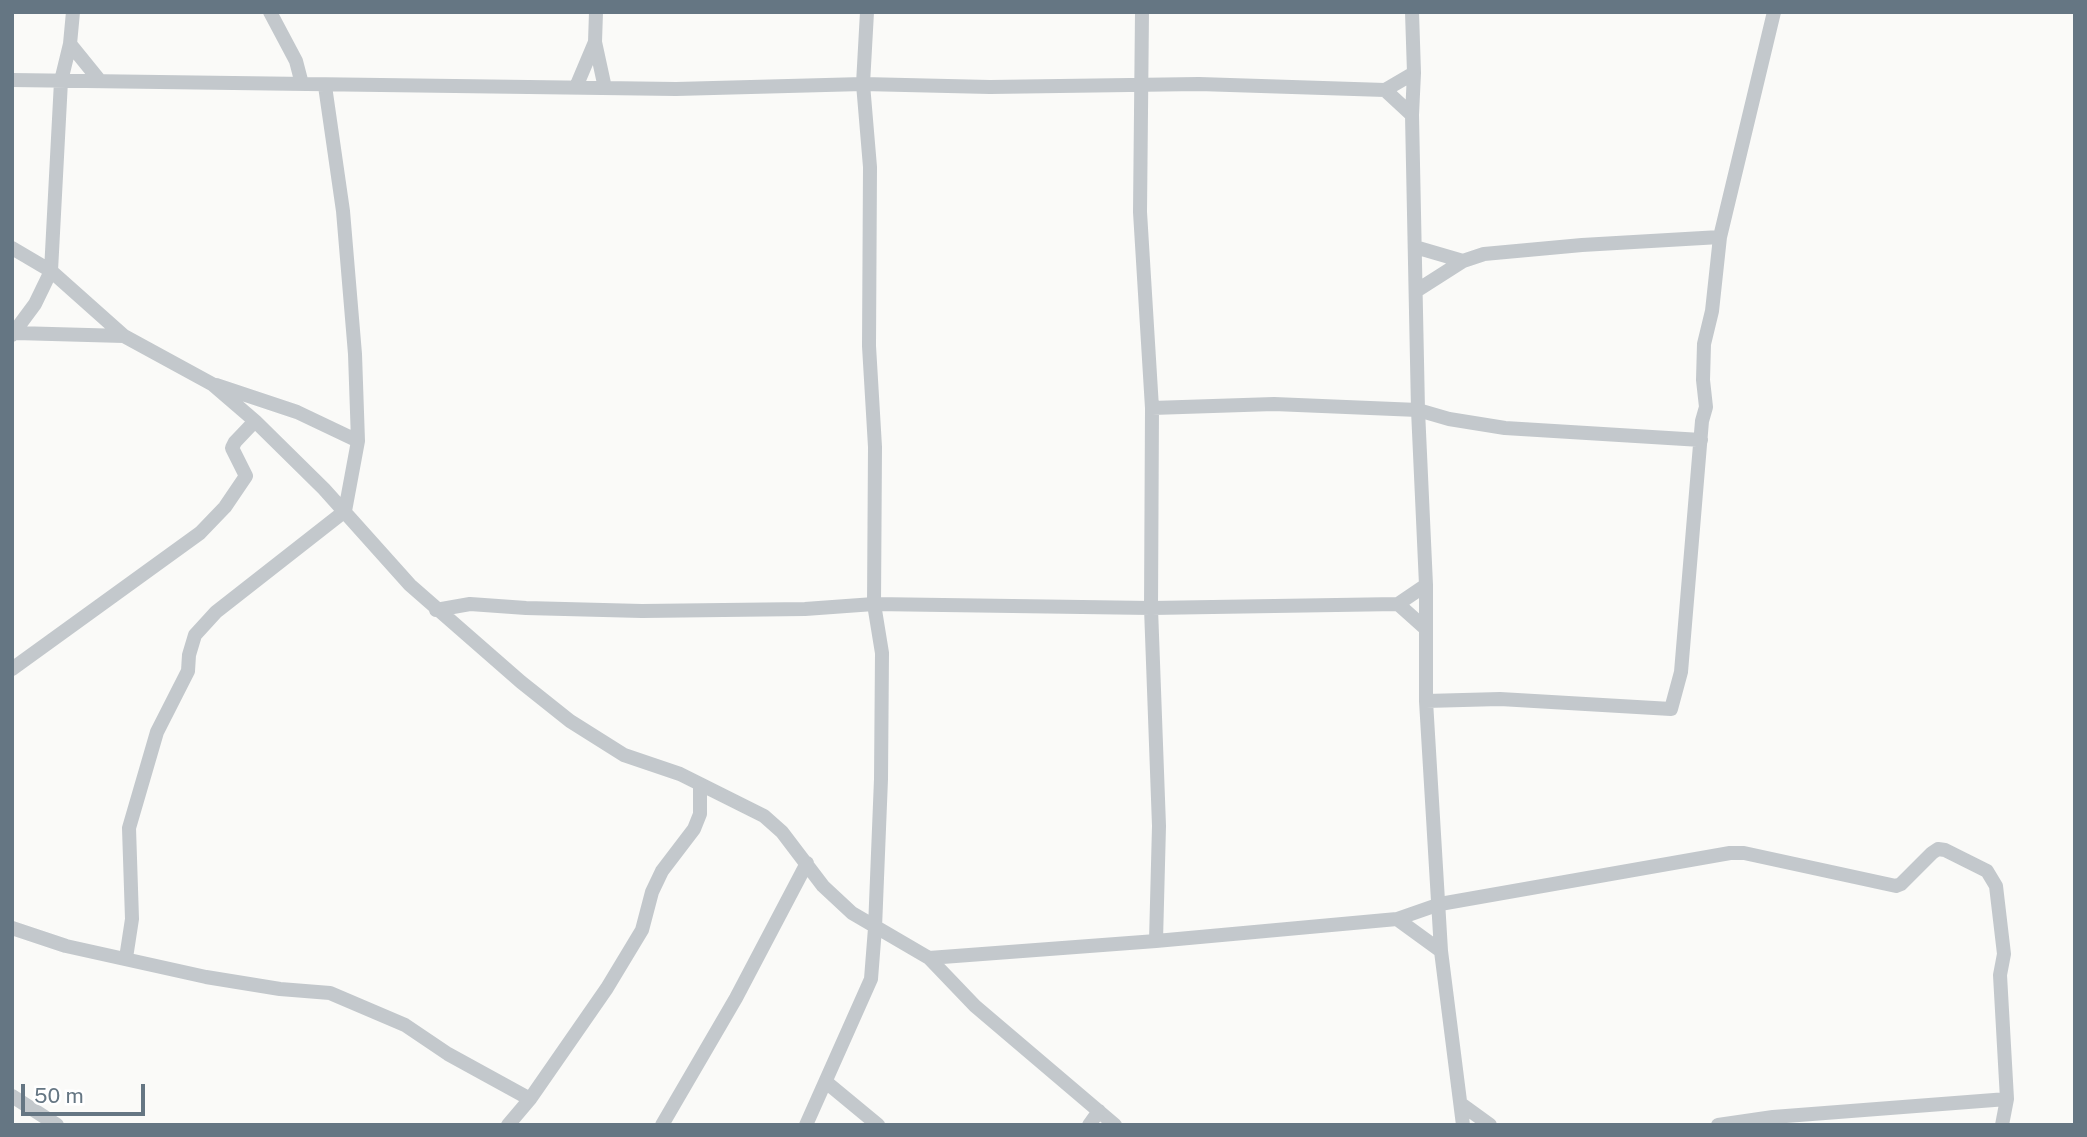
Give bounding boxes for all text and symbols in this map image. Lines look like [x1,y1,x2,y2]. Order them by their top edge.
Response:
scale bar [24,1070,149,1114]
text: 50 m [34,1083,84,1108]

